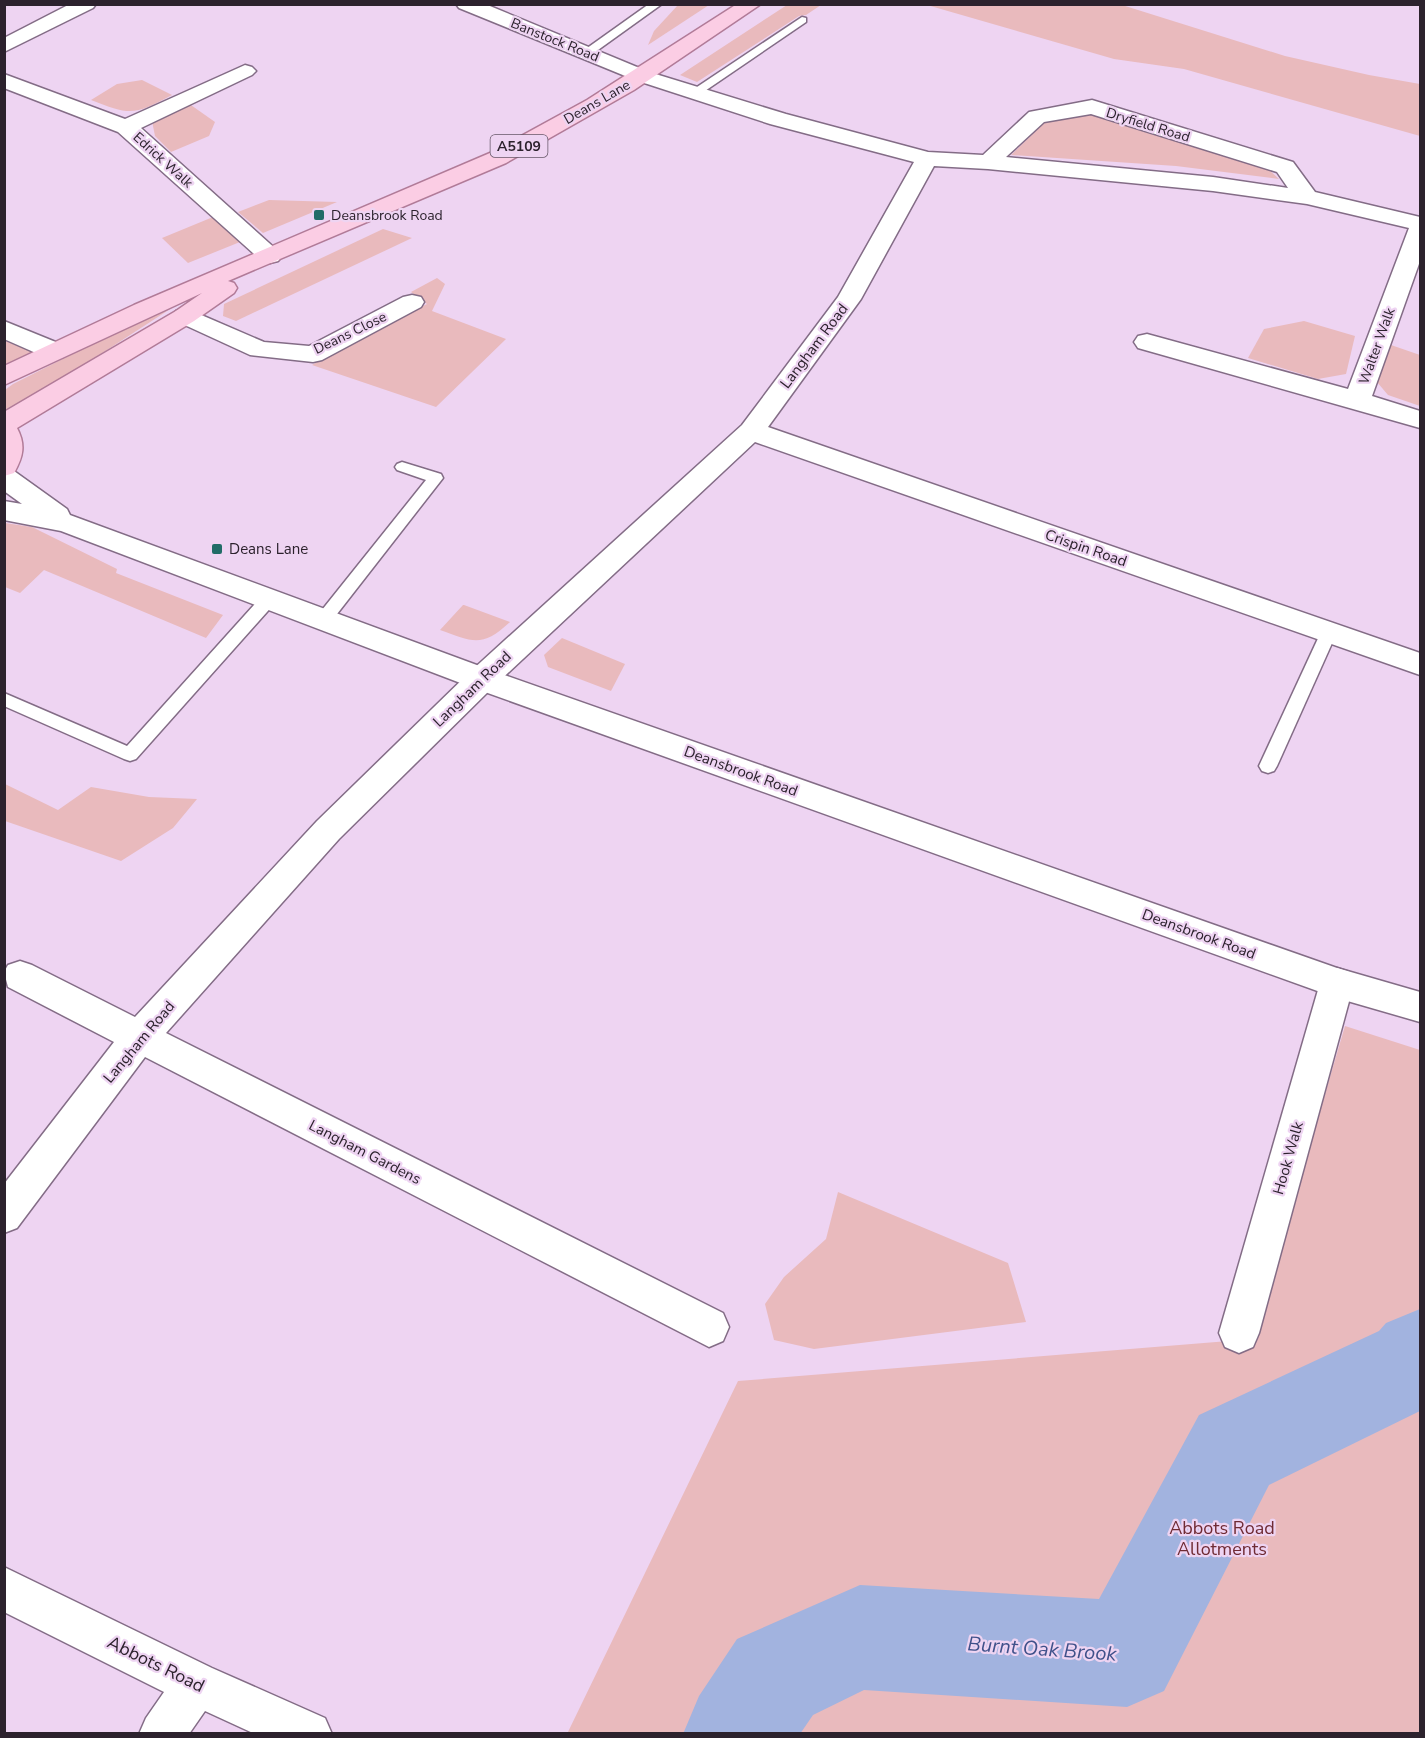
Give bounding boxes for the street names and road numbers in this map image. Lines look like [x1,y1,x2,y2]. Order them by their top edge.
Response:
street label: Banstock Road [508,14,602,66]
street label: Deans Lane [560,75,634,129]
street label: Dryfield Road [1104,103,1192,147]
street label: Edrick Walk [129,128,198,193]
road number: A5109 [490,135,548,157]
street label: Langham Road [775,299,853,393]
street label: Walter Walk [1354,304,1400,387]
street label: Deans Close [310,307,390,359]
street label: Crispin Road [1042,525,1130,571]
street label: Langham Road [429,647,515,731]
street label: Deansbrook Road [681,741,801,801]
street label: Deansbrook Road [1139,904,1259,964]
street label: Langham Road [99,997,179,1087]
street label: Langham Gardens [306,1115,424,1189]
street label: Hook Walk [1268,1119,1308,1197]
street label: Abbots Road [103,1630,209,1698]

